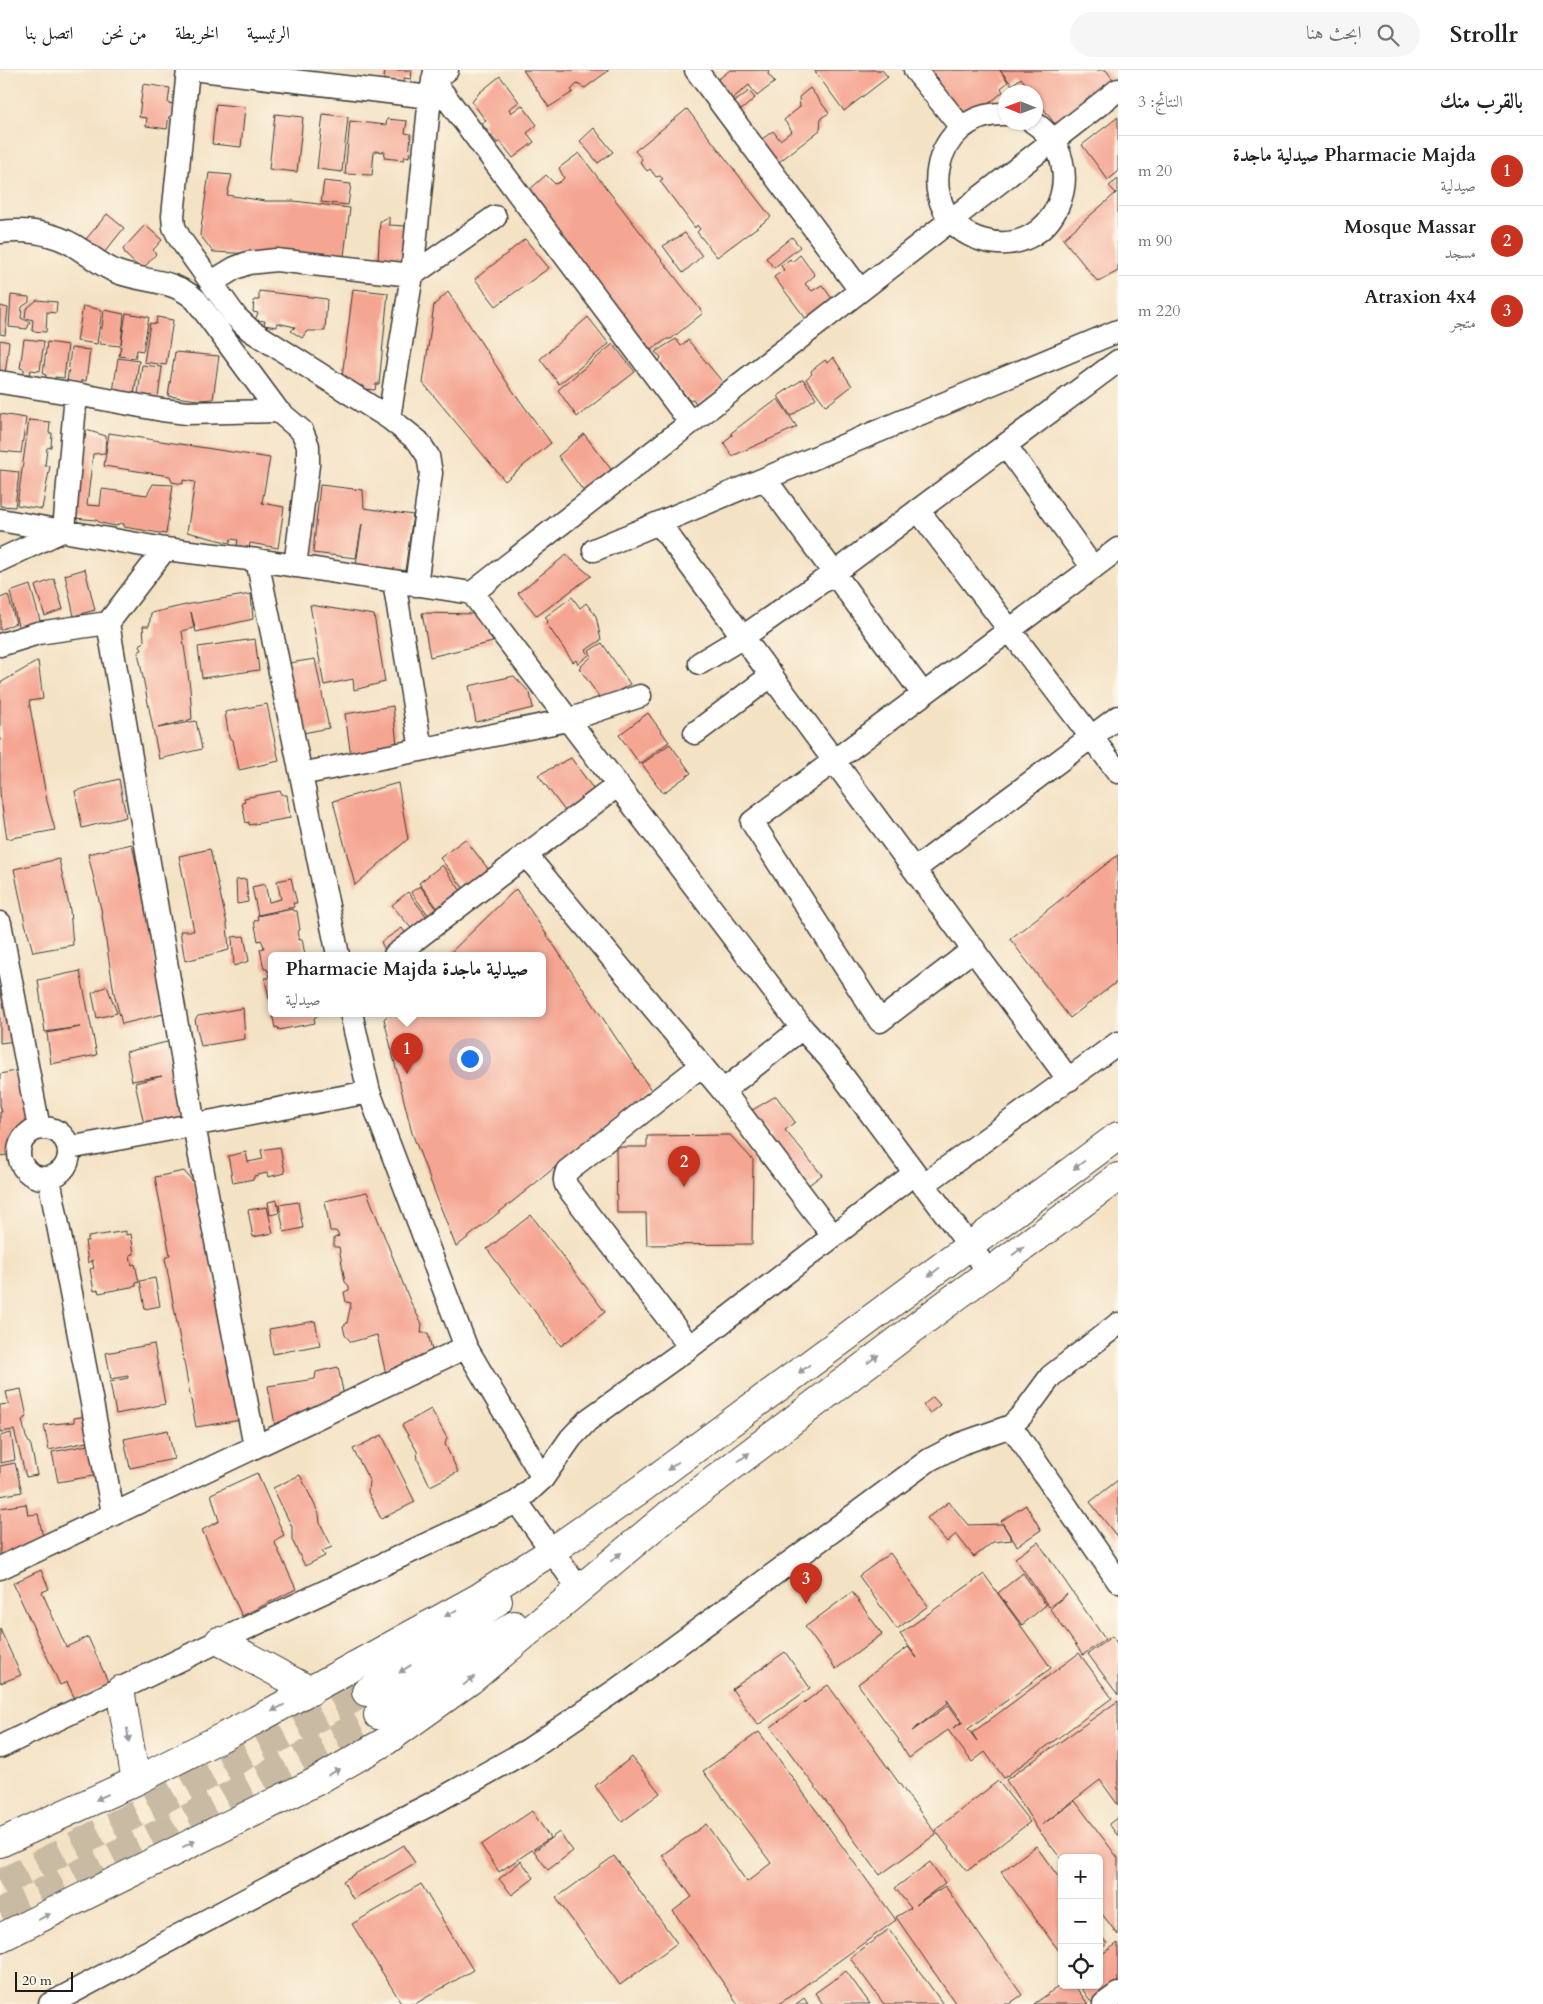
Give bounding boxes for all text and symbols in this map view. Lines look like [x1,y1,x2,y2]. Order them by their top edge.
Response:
search box [1070,12,1420,57]
text: Strollr [1450,18,1518,51]
text: ابحث هنا [1306,20,1362,46]
text: اتصل بنا [25,21,73,46]
text: من نحن [101,21,147,46]
text: الخريطة [175,21,219,46]
text: الرئيسية [247,21,290,46]
icon: search [1374,21,1402,49]
north arrow [998,85,1043,130]
text: بالقرب منك [1440,87,1523,116]
text: النتائج: 3 [1138,91,1183,113]
text: Pharmacie Majda صيدلية ماجدة [1233,142,1476,168]
text: 20 m [1138,160,1172,182]
text: 1 [1503,160,1511,182]
text: صيدلية [1441,175,1476,197]
text: Mosque Massar [1344,214,1476,240]
text: 90 m [1138,230,1172,252]
text: 2 [1503,230,1511,252]
text: مسجد [1445,242,1476,264]
text: Atraxion 4x4 [1364,284,1476,310]
text: 220 m [1138,300,1180,322]
text: 3 [1503,300,1511,322]
text: متجر [1451,312,1476,334]
popup [268,952,546,1017]
text: Pharmacie Majda صيدلية ماجدة [285,956,529,982]
text: صيدلية [285,989,321,1011]
pin: 1 [391,1033,423,1074]
your location [457,1046,483,1072]
pin: 2 [668,1146,700,1187]
one-way arrow [1072,1160,1086,1170]
one-way arrow [1011,1246,1025,1256]
one-way arrow [928,1267,941,1278]
one-way arrow [867,1353,880,1364]
one-way arrow [797,1364,811,1374]
one-way arrow [737,1452,751,1462]
one-way arrow [666,1461,680,1471]
one-way arrow [610,1552,622,1563]
pin: 3 [790,1563,822,1604]
one-way arrow [444,1608,457,1617]
one-way arrow [399,1664,412,1674]
one-way arrow [462,1676,476,1686]
one-way arrow [271,1704,285,1713]
one-way arrow [124,1728,132,1744]
one-way arrow [328,1767,341,1776]
one-way arrow [94,1793,109,1801]
one-way arrow [182,1840,196,1848]
map controls [1058,1854,1103,1989]
button: + [1058,1854,1103,1899]
button: − [1058,1899,1103,1944]
one-way arrow [36,1913,51,1921]
button: locate [1058,1944,1103,1989]
scale bar [15,1969,72,1992]
text: 20 m [22,1971,52,1990]

